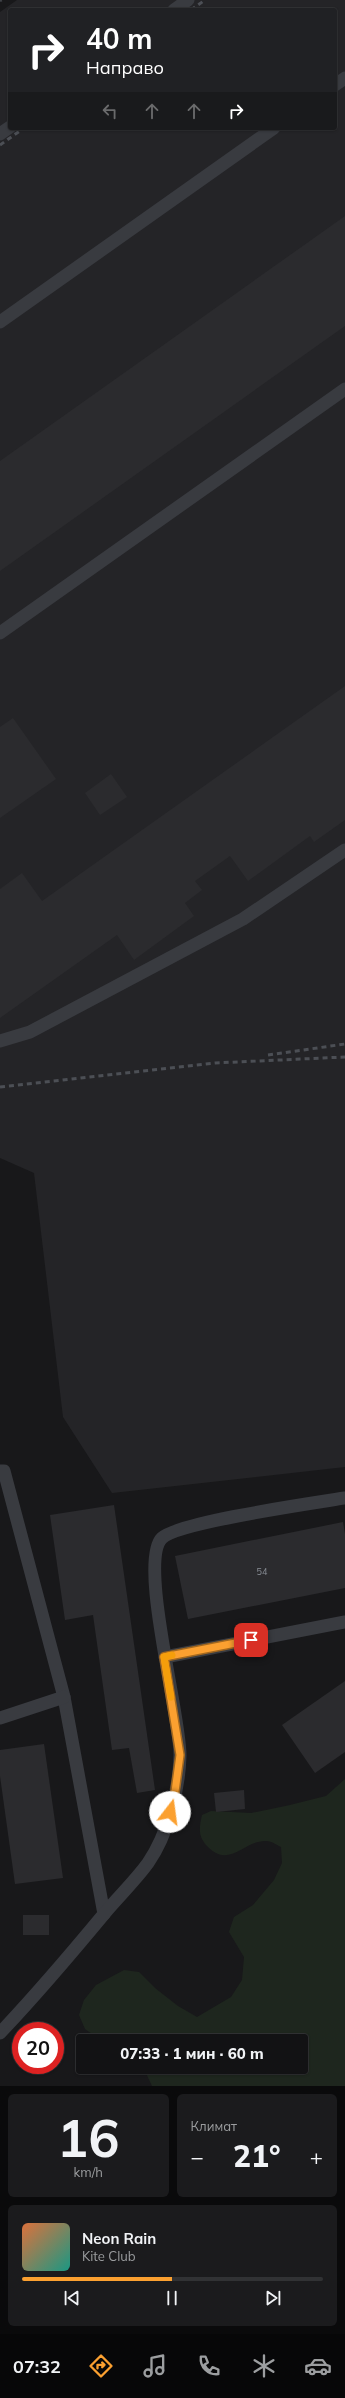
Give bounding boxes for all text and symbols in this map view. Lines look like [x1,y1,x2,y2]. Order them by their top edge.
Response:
text: 40 m [86,21,152,56]
icon: right [20,24,72,76]
text: Направо [86,56,164,79]
icon: left [99,100,121,122]
icon: ahead [141,100,163,122]
icon: ahead [183,100,205,122]
icon: right [225,100,247,122]
house number: 54 [257,1566,268,1577]
pin [234,1623,268,1657]
icon: arrive [240,1629,262,1651]
position arrow [149,1791,191,1833]
speed limit sign: 20 [12,2022,64,2074]
text: 07:33 · 1 мин · 60 m [120,2044,264,2063]
text: 16 [57,2105,119,2170]
text: Климат [191,2118,237,2134]
text: 21° [233,2137,281,2175]
text: − [191,2143,204,2171]
text: + [310,2143,323,2171]
text: km/h [74,2164,103,2180]
text: Neon Rain [82,2229,156,2248]
text: Kite Club [82,2248,136,2264]
icon: previous [61,2287,83,2309]
icon: pause [161,2287,183,2309]
icon: next [262,2287,284,2309]
icon: directions [87,2352,115,2380]
icon: music [141,2352,169,2380]
icon: phone [195,2352,223,2380]
icon: climate [250,2352,278,2380]
icon: car [304,2352,332,2380]
text: 07:32 [13,2355,61,2378]

